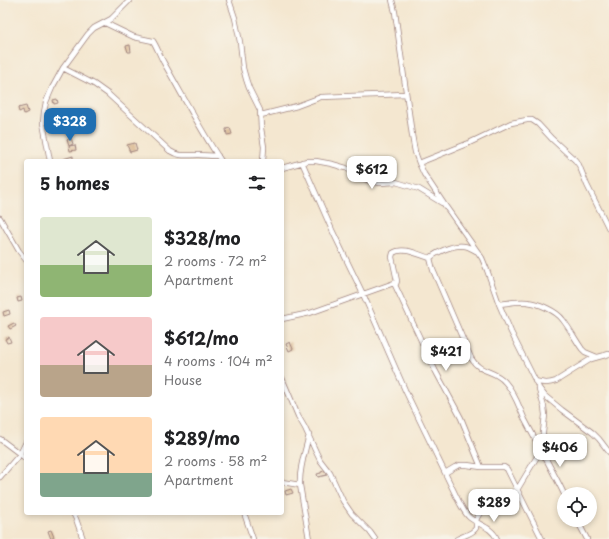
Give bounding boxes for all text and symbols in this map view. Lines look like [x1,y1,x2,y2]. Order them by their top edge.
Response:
pin: $328 [46,108,94,142]
text: $328 [53,111,87,130]
pin: $612 [348,156,396,190]
text: $612 [356,159,388,178]
text: 5 homes [40,170,110,196]
icon: filters [246,172,268,194]
text: $328/mo [164,225,241,251]
icon: home [72,233,120,281]
text: 2 rooms · 72 m² [164,251,267,270]
text: Apartment [164,270,233,289]
text: $612/mo [164,325,238,351]
icon: home [72,333,120,381]
pin: $421 [422,338,470,372]
text: $421 [430,341,462,360]
text: 4 rooms · 104 m² [164,351,273,370]
text: House [164,370,202,389]
text: $289/mo [164,425,240,451]
icon: home [72,433,120,481]
pin: $406 [536,434,584,468]
text: $406 [542,437,578,456]
text: 2 rooms · 58 m² [164,451,267,470]
text: Apartment [164,470,233,489]
map controls [557,487,597,527]
button: locate [557,487,597,527]
pin: $289 [470,489,518,523]
text: $289 [477,492,511,511]

